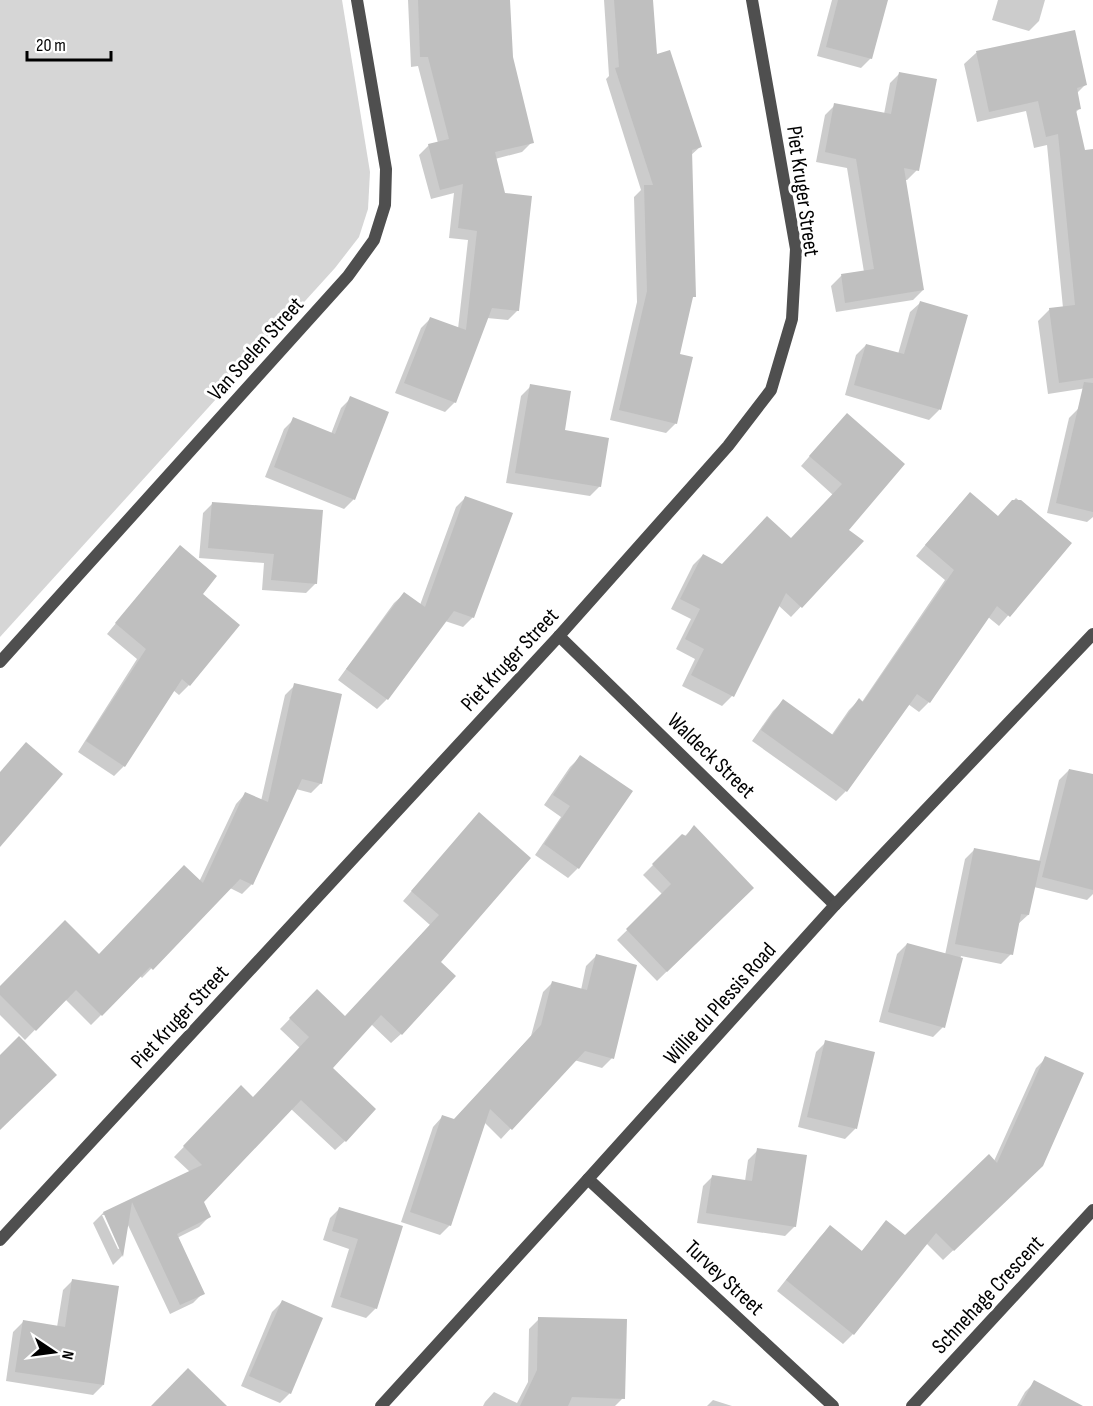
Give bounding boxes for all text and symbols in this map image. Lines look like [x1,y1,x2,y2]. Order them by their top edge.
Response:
scale bar [27,24,111,62]
text: 20 m [36,35,66,56]
street label: Piet Kruger Street [780,124,825,258]
street label: Van Soelen Street [202,291,310,406]
street label: Piet Kruger Street [455,603,565,717]
street label: Waldeck Street [661,708,761,805]
street label: Willie du Plessis Road [658,937,782,1071]
street label: Piet Kruger Street [125,960,235,1074]
street label: Schnehage Crescent [926,1230,1050,1360]
street label: Turvey Street [679,1235,769,1322]
north arrow [24,1322,84,1382]
text: N [57,1349,77,1361]

